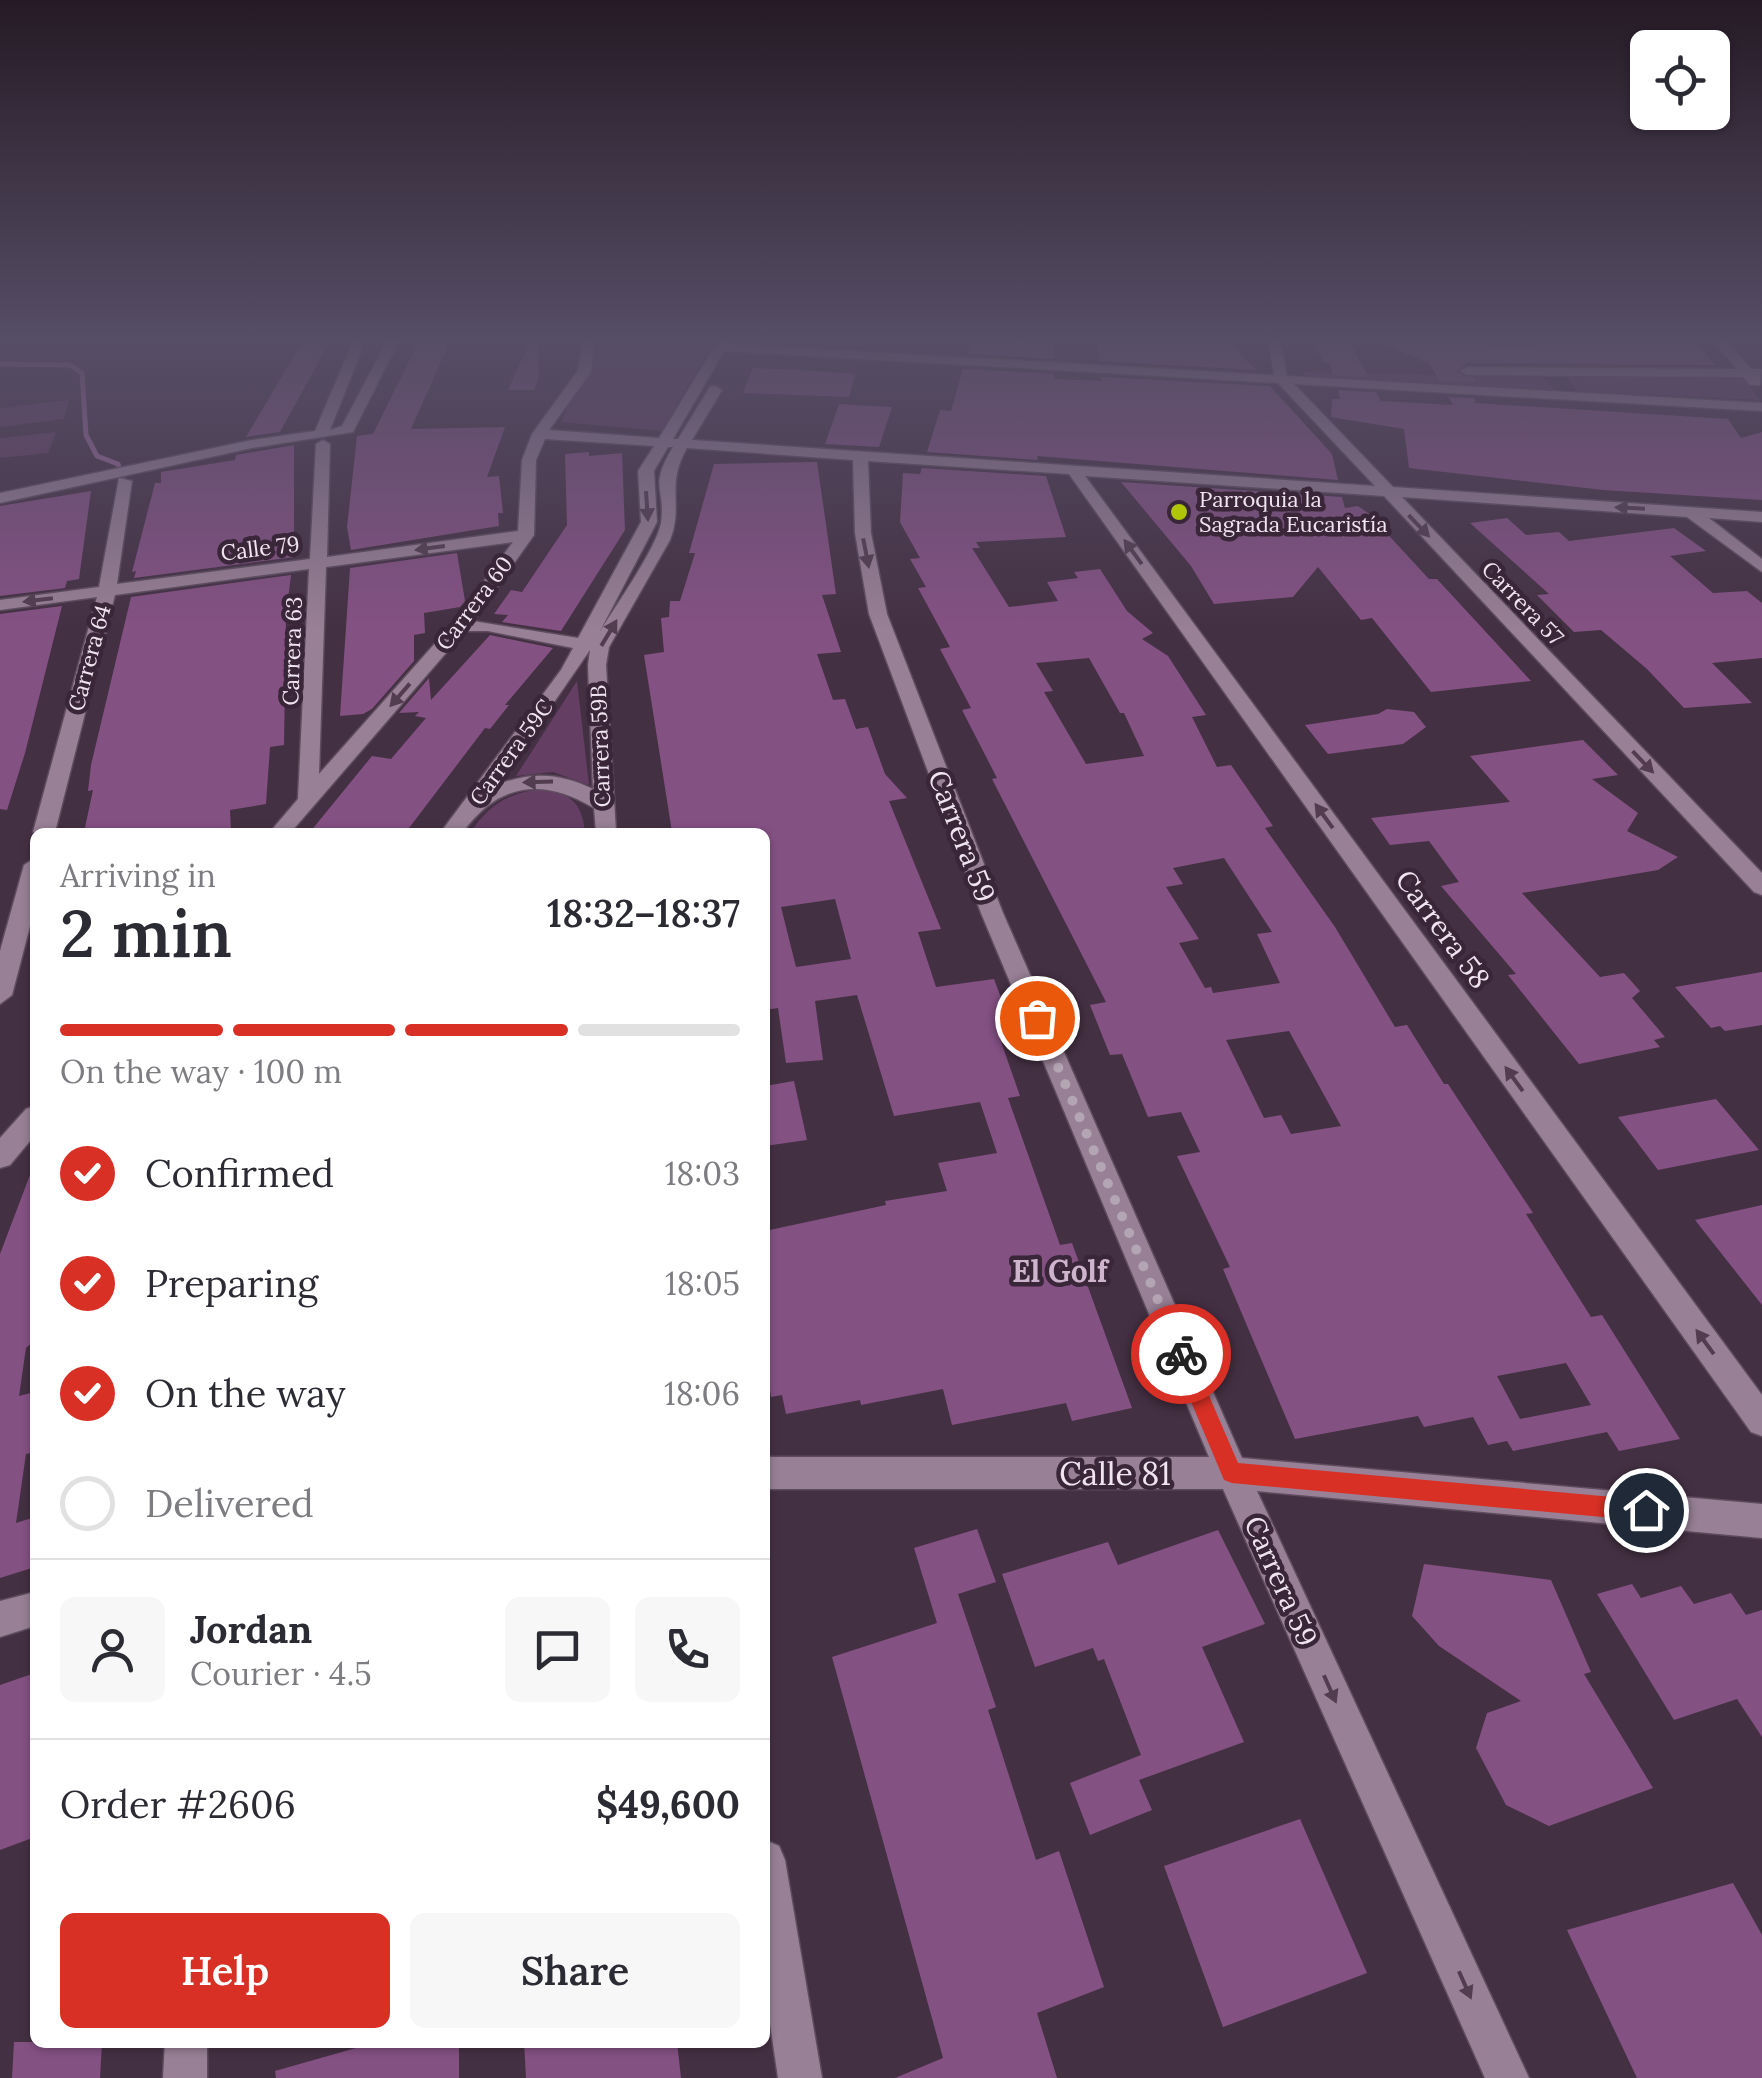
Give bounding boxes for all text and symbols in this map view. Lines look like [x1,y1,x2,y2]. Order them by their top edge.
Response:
map controls [1630,30,1730,130]
button: locate [1630,30,1730,130]
place label: Parroquia la Sagrada Eucaristía [1199,485,1388,538]
one-way arrow [639,491,655,523]
one-way arrow [1613,500,1645,516]
marker: Parroquia la Sagrada Eucaristía [1168,501,1190,523]
one-way arrow [1407,514,1430,538]
street label: Calle 79 [219,529,301,567]
one-way arrow [859,538,875,569]
one-way arrow [1124,539,1143,566]
one-way arrow [413,540,445,556]
street label: Carrera 60 [430,550,518,656]
street label: Carrera 57 [1476,555,1570,651]
one-way arrow [22,592,54,608]
street label: Carrera 63 [276,596,308,706]
street label: Carrera 64 [61,602,117,714]
one-way arrow [600,619,617,647]
one-way arrow [389,683,411,708]
street label: Carrera 59B [584,684,616,808]
street label: Carrera 59C [463,694,559,810]
one-way arrow [1631,749,1654,773]
street label: Carrera 59 [920,765,1004,907]
one-way arrow [521,774,553,790]
one-way arrow [1314,803,1334,829]
text: Arriving in [60,855,216,896]
street label: Carrera 58 [1388,863,1498,995]
text: 18:32–18:37 [547,889,740,937]
text: 2 min [60,892,232,975]
pin [995,976,1080,1061]
icon: bag [1010,991,1065,1046]
text: On the way · 100 m [60,1051,342,1092]
one-way arrow [1505,1066,1525,1092]
icon: check [60,1146,115,1201]
text: Confirmed [145,1149,334,1197]
text: 18:03 [665,1153,740,1194]
district label: El Golf [1012,1252,1110,1290]
icon: check [60,1256,115,1311]
text: Preparing [145,1259,318,1307]
text: 18:05 [665,1263,740,1304]
courier [1131,1304,1231,1404]
icon: bike [1154,1327,1209,1382]
one-way arrow [1696,1329,1715,1355]
icon: check [60,1366,115,1421]
text: On the way [145,1369,346,1417]
text: 18:06 [664,1373,740,1414]
street label: Calle 81 [1059,1453,1171,1494]
pin [1604,1468,1689,1553]
text: Delivered [145,1479,314,1527]
icon: home [1619,1483,1674,1538]
street label: Carrera 59 [1236,1510,1326,1652]
button: person [60,1597,165,1702]
button: chat [505,1597,610,1702]
button: phone [635,1597,740,1702]
text: Jordan [190,1605,312,1653]
text: Courier · 4.5 [190,1653,372,1694]
one-way arrow [1322,1674,1338,1704]
text: Order #2606 [60,1780,296,1828]
text: $49,600 [596,1780,740,1828]
button: Help [60,1913,390,2028]
button: Share [410,1913,740,2028]
one-way arrow [1457,1970,1473,1999]

